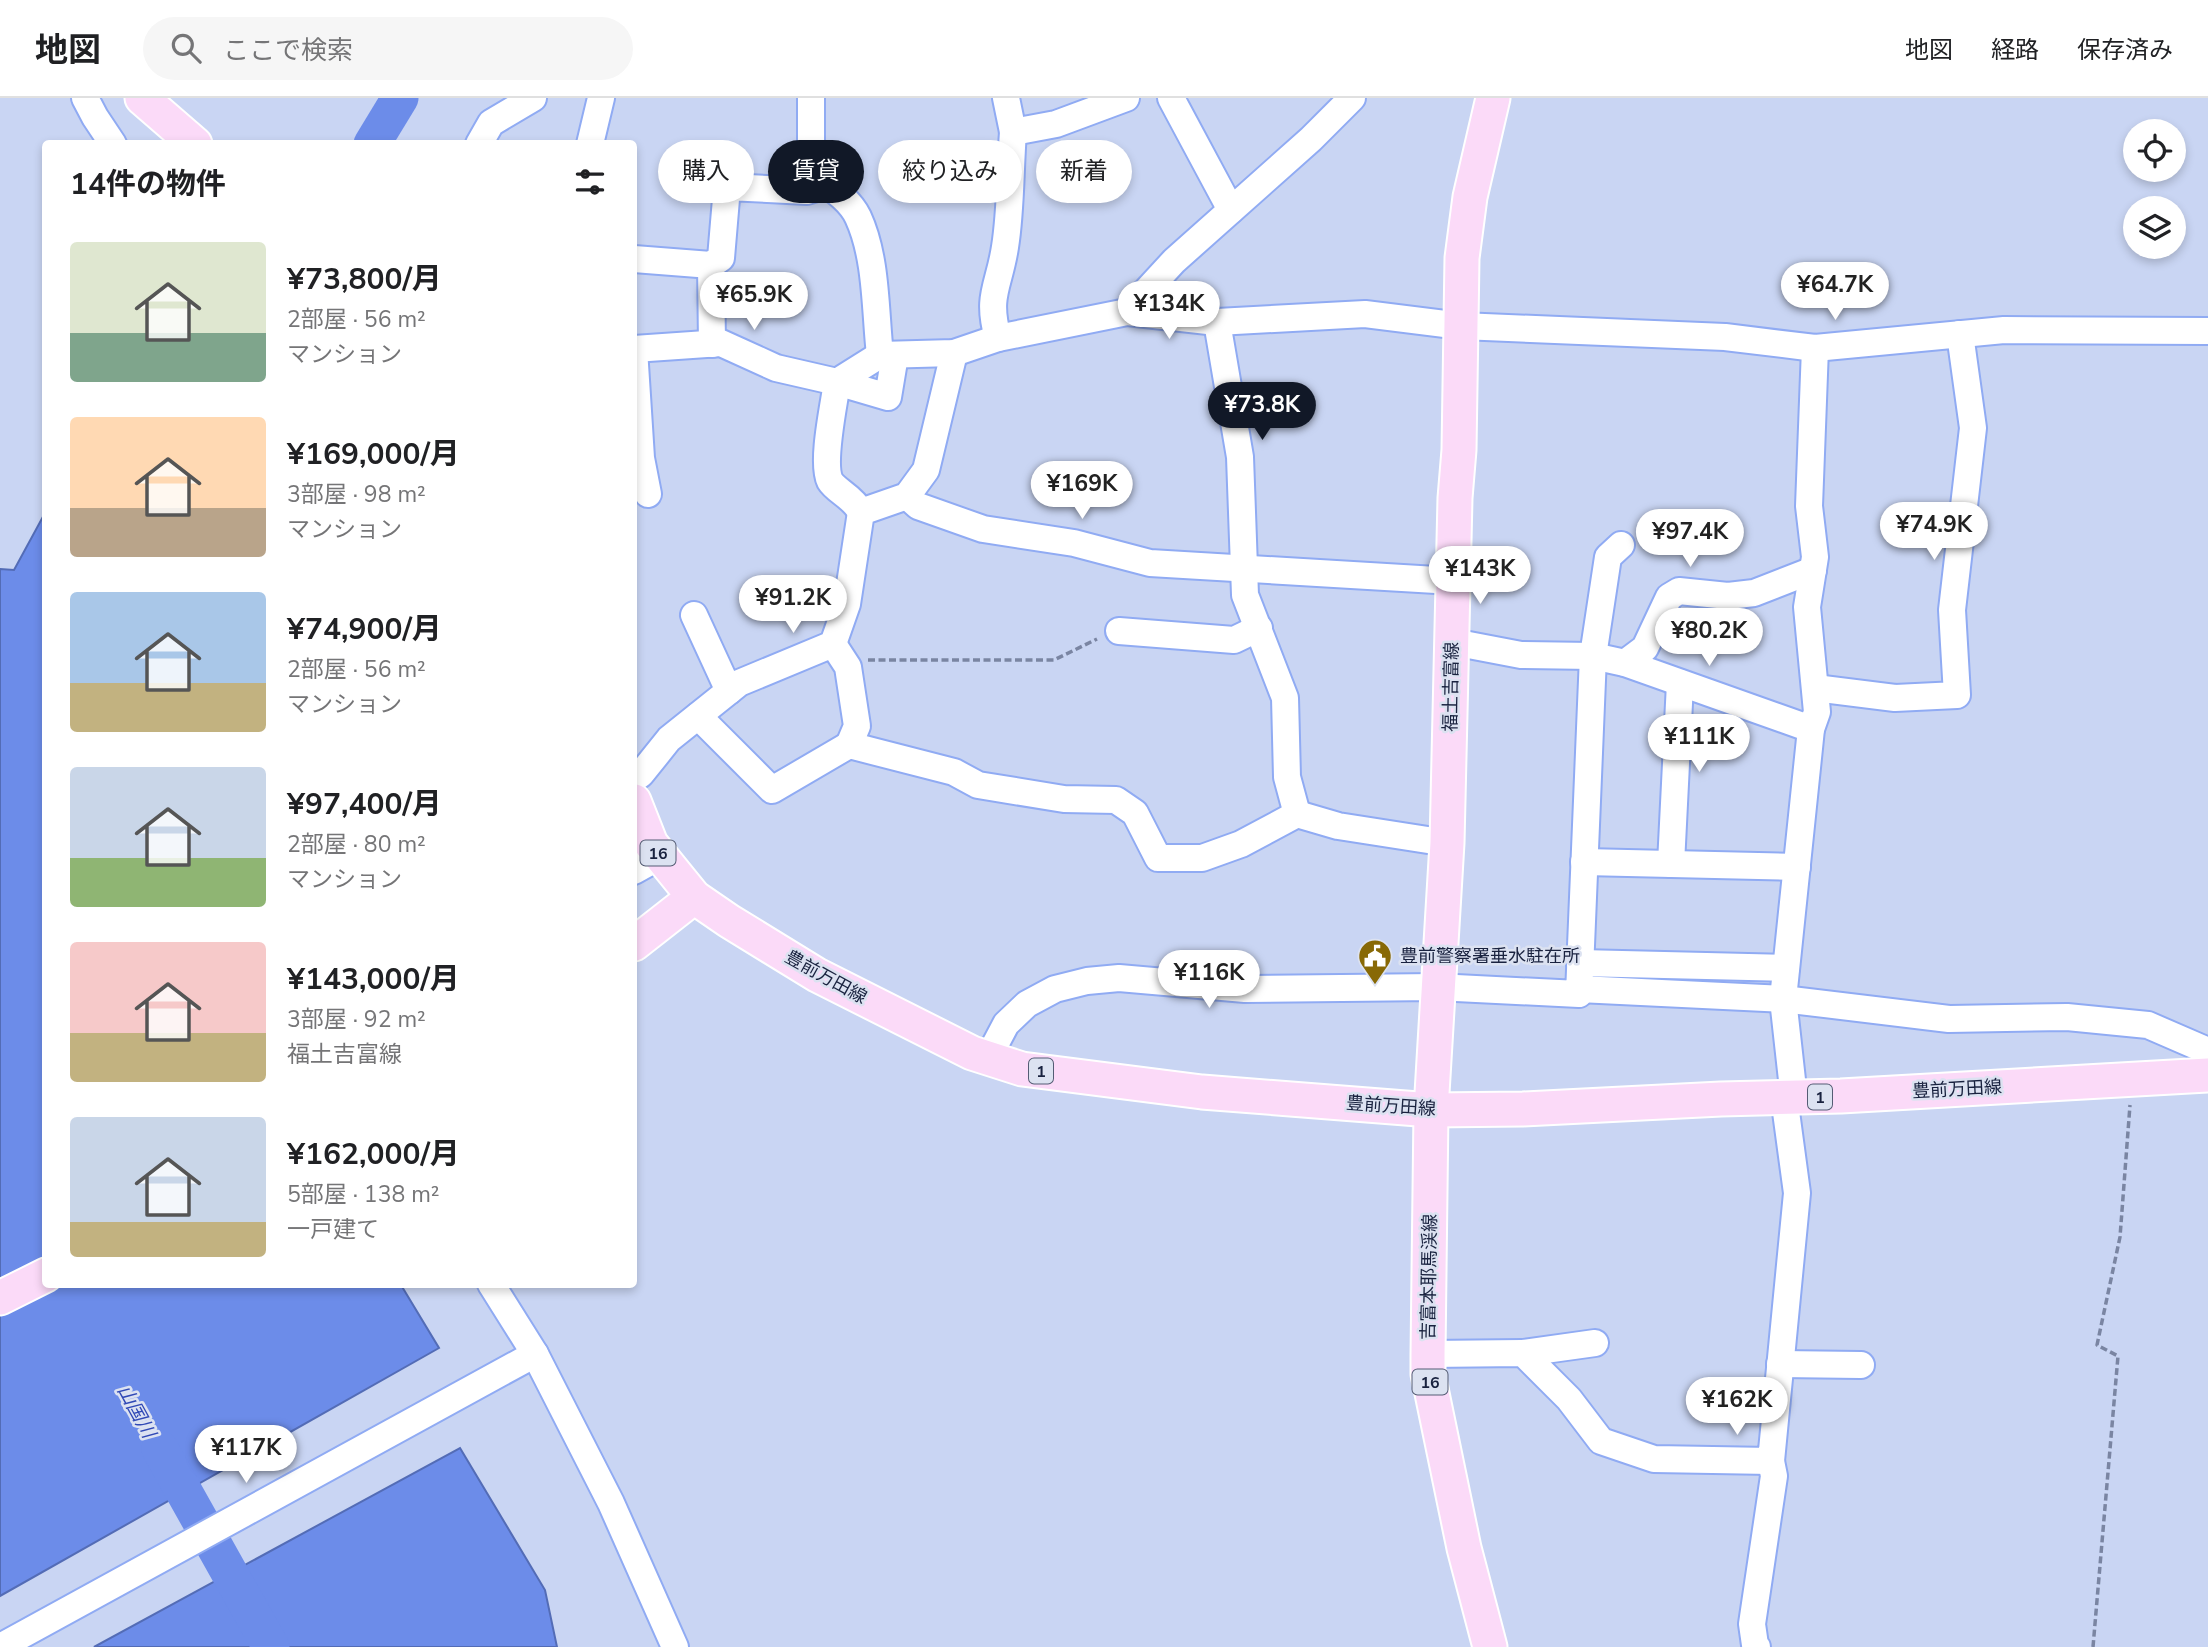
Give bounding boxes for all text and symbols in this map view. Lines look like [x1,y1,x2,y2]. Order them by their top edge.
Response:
search box [143,17,633,80]
text: 地図 [35,28,101,73]
icon: search [167,29,205,67]
text: ここで検索 [223,33,353,68]
text: 地図 [1905,34,1953,66]
text: 経路 [1991,34,2039,66]
text: 保存済み [2077,34,2173,66]
map controls [2123,119,2186,259]
button: locate [2123,119,2186,182]
chip: 購入 [658,140,754,203]
chip: 賃貸 [768,140,864,203]
chip: 絞り込み [878,140,1022,203]
chip: 新着 [1036,140,1132,203]
icon: filters [571,163,609,201]
text: 14件の物件 [70,164,226,205]
button: layers [2123,196,2186,259]
text: ¥73,800/月 [287,259,442,300]
pin: ¥64.7K [1778,262,1892,322]
text: ¥64.7K [1797,269,1873,300]
icon: home [126,270,210,354]
pin: ¥65.9K [697,272,811,332]
text: ¥65.9K [716,279,792,310]
pin: ¥134K [1120,282,1218,341]
text: ¥134K [1134,288,1204,319]
text: 2部屋 · 56 m² [287,304,426,335]
text: マンション [287,339,402,370]
pin: ¥73.8K [1205,382,1319,442]
text: ¥73.8K [1224,389,1300,420]
text: ¥169,000/月 [287,434,460,475]
icon: home [126,445,210,529]
pin: ¥169K [1033,462,1131,521]
text: ¥169K [1047,468,1117,499]
text: 3部屋 · 98 m² [287,479,426,510]
pin: ¥74.9K [1877,503,1991,562]
text: ¥74.9K [1896,509,1972,540]
pin: ¥97.4K [1633,510,1747,569]
text: マンション [287,514,402,545]
text: ¥97.4K [1652,516,1728,547]
pin: ¥143K [1431,546,1529,606]
text: ¥143K [1445,553,1515,584]
pin: ¥91.2K [736,575,850,635]
text: ¥91.2K [755,582,831,613]
pin: ¥80.2K [1652,608,1766,668]
text: ¥74,900/月 [287,609,442,650]
text: ¥80.2K [1671,615,1747,646]
icon: home [126,620,210,704]
street label: 福土吉富線 [1438,642,1464,732]
text: 2部屋 · 56 m² [287,654,426,685]
text: マンション [287,689,402,720]
pin: ¥111K [1650,714,1748,774]
text: ¥111K [1664,721,1734,752]
text: ¥97,400/月 [287,784,442,825]
icon: home [126,795,210,879]
text: 2部屋 · 80 m² [287,829,426,860]
road number: 16 [640,840,676,866]
text: マンション [287,864,402,895]
public building icon: 豊前警察署垂水駐在所 [1356,937,1394,986]
place label: 豊前警察署垂水駐在所 [1400,944,1580,968]
street label: 豊前万田線 [781,945,871,1009]
pin: ¥116K [1160,950,1258,1010]
text: ¥116K [1174,957,1244,988]
text: ¥143,000/月 [287,959,460,1000]
icon: home [126,970,210,1054]
text: 3部屋 · 92 m² [287,1004,426,1035]
text: 福土吉富線 [287,1039,402,1070]
road number: 1 [1029,1058,1053,1084]
street label: 豊前万田線 [1911,1075,2003,1103]
road number: 1 [1808,1085,1832,1110]
street label: 豊前万田線 [1345,1091,1437,1121]
text: ¥162,000/月 [287,1134,460,1175]
icon: home [126,1145,210,1229]
text: 5部屋 · 138 m² [287,1179,440,1210]
text: 一戸建て [287,1214,379,1245]
street label: 吉富本耶馬渓線 [1416,1214,1442,1340]
road number: 16 [1412,1370,1448,1394]
pin: ¥162K [1688,1378,1786,1437]
water label: 山国川 [111,1380,162,1444]
text: ¥162K [1702,1384,1772,1415]
pin: ¥117K [197,1426,295,1485]
text: ¥117K [211,1432,281,1463]

